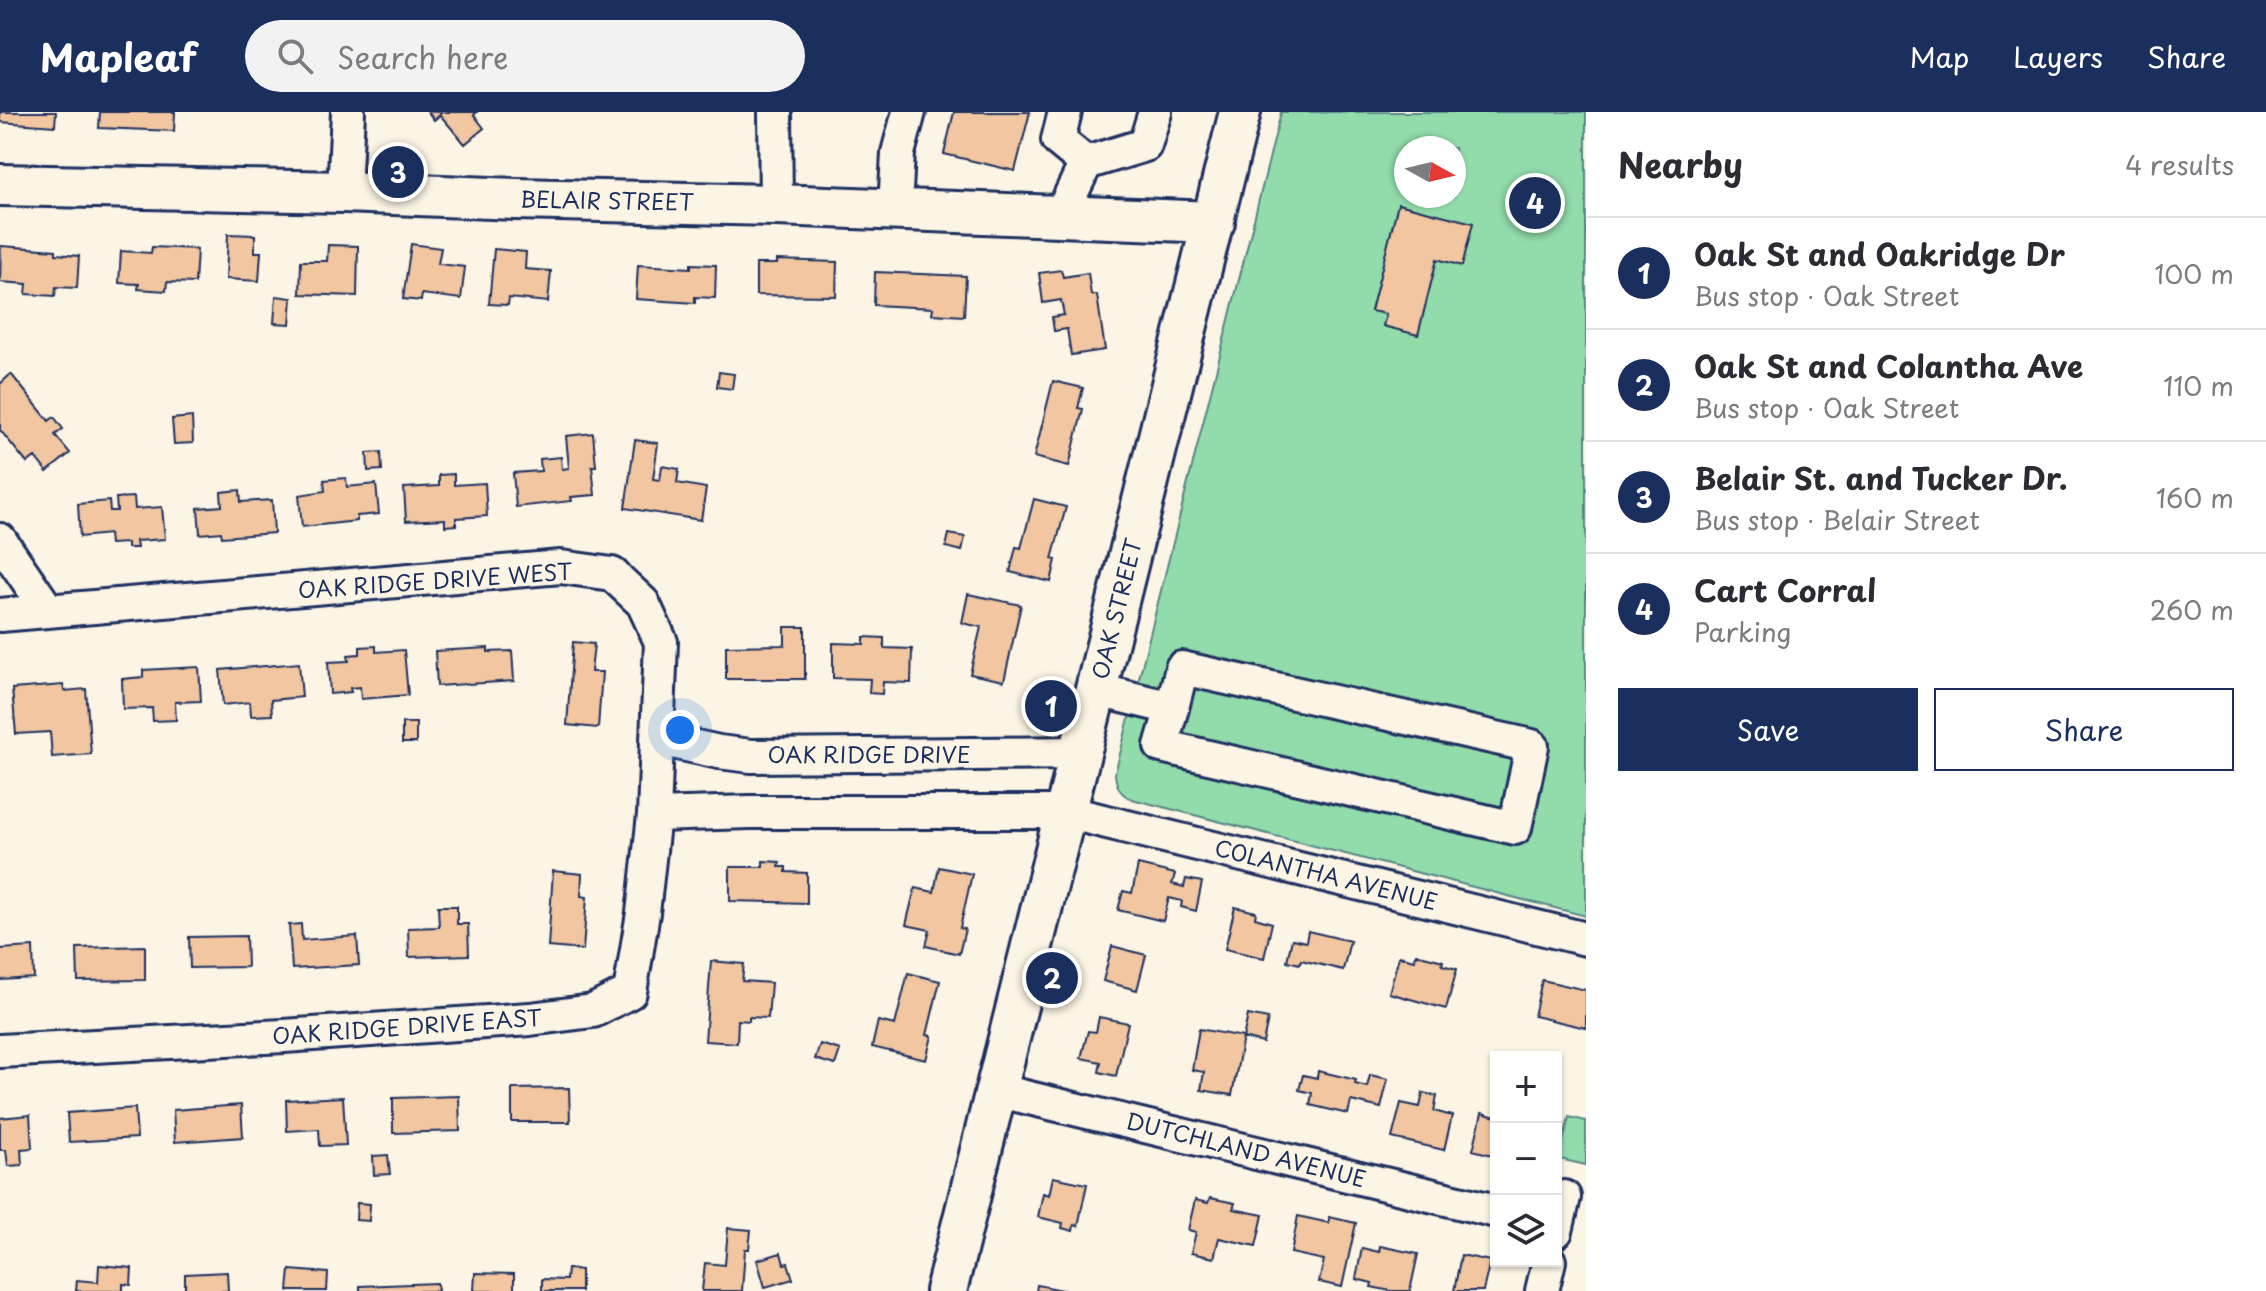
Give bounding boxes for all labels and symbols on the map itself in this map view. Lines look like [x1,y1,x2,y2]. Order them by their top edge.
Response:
north arrow [1394,136,1466,208]
pin: 3 [372,142,424,202]
pin: 4 [1509,173,1561,233]
street label: BELAIR STREET [520,181,694,218]
street label: OAK STREET [1082,535,1149,682]
street label: OAK RIDGE DRIVE WEST [297,553,573,606]
pin: 1 [1025,676,1077,736]
your location [660,710,700,750]
street label: OAK RIDGE DRIVE [768,737,970,770]
street label: COLANTHA AVENUE [1211,830,1441,917]
pin: 2 [1026,948,1078,1008]
street label: OAK RIDGE DRIVE EAST [271,1000,543,1051]
street label: DUTCHLAND AVENUE [1123,1103,1370,1194]

